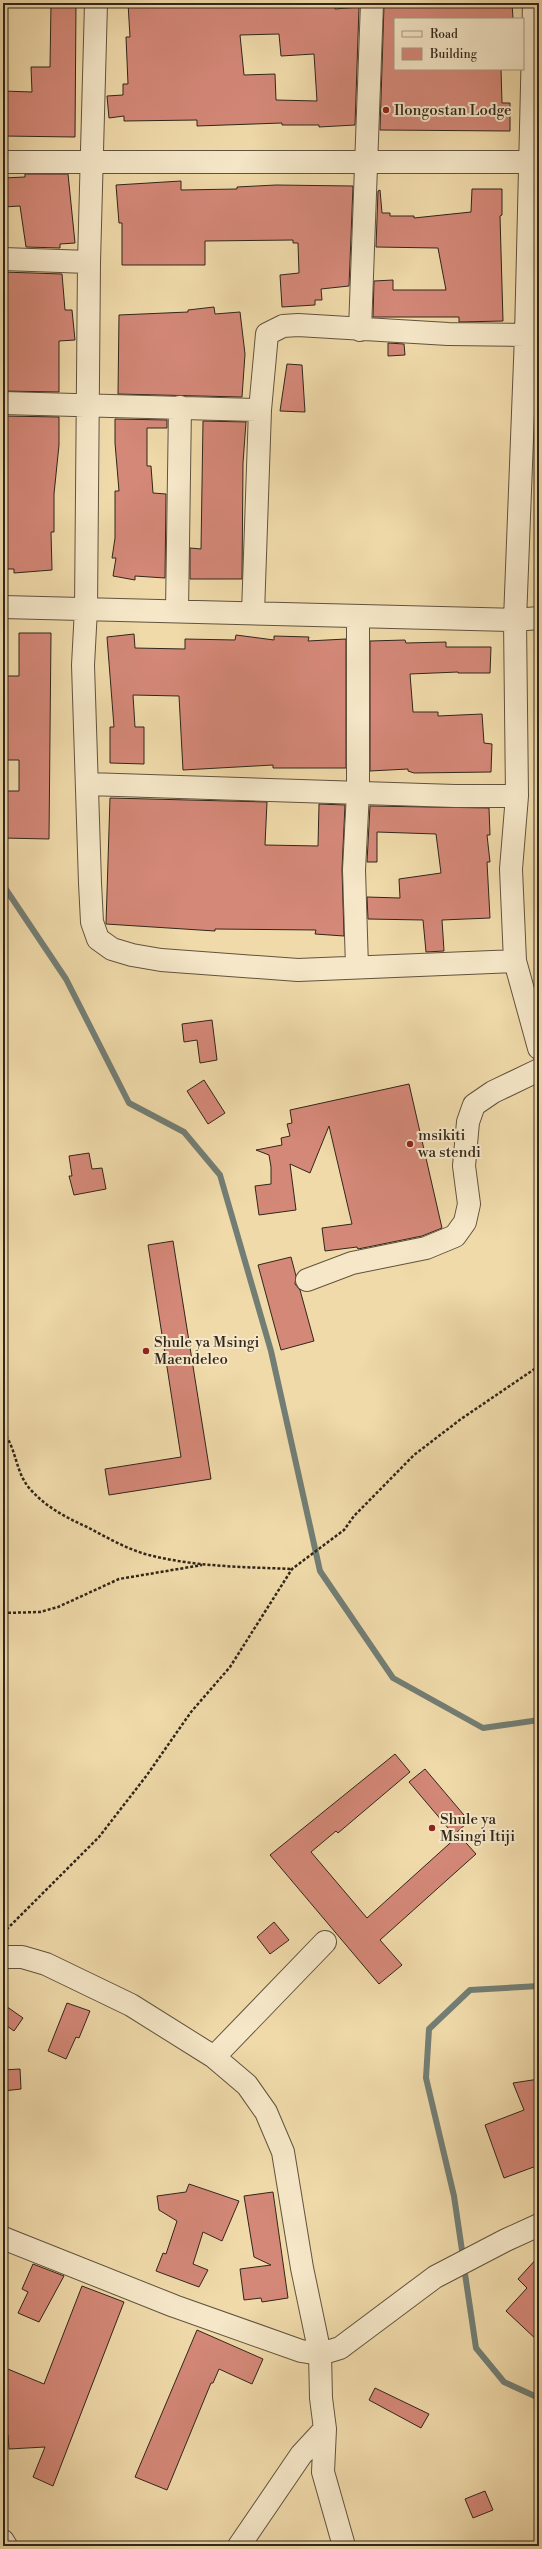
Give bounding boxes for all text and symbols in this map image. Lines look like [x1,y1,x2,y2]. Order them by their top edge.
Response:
legend [394,18,524,70]
text: Road [430,27,458,42]
text: Building [429,47,478,62]
place label: Ilongostan Lodge [394,101,512,120]
marker: Ilongostan Lodge [381,105,391,115]
place label: msikiti wa stendi [417,1126,481,1162]
marker: msikiti wa stendi [405,1139,415,1149]
place label: Shule ya Msingi Maendeleo [154,1333,260,1369]
marker: Shule ya Msingi Maendeleo [141,1346,151,1356]
place label: Shule ya Msingi Itiji [440,1810,515,1846]
marker: Shule ya Msingi Itiji [427,1823,437,1833]

